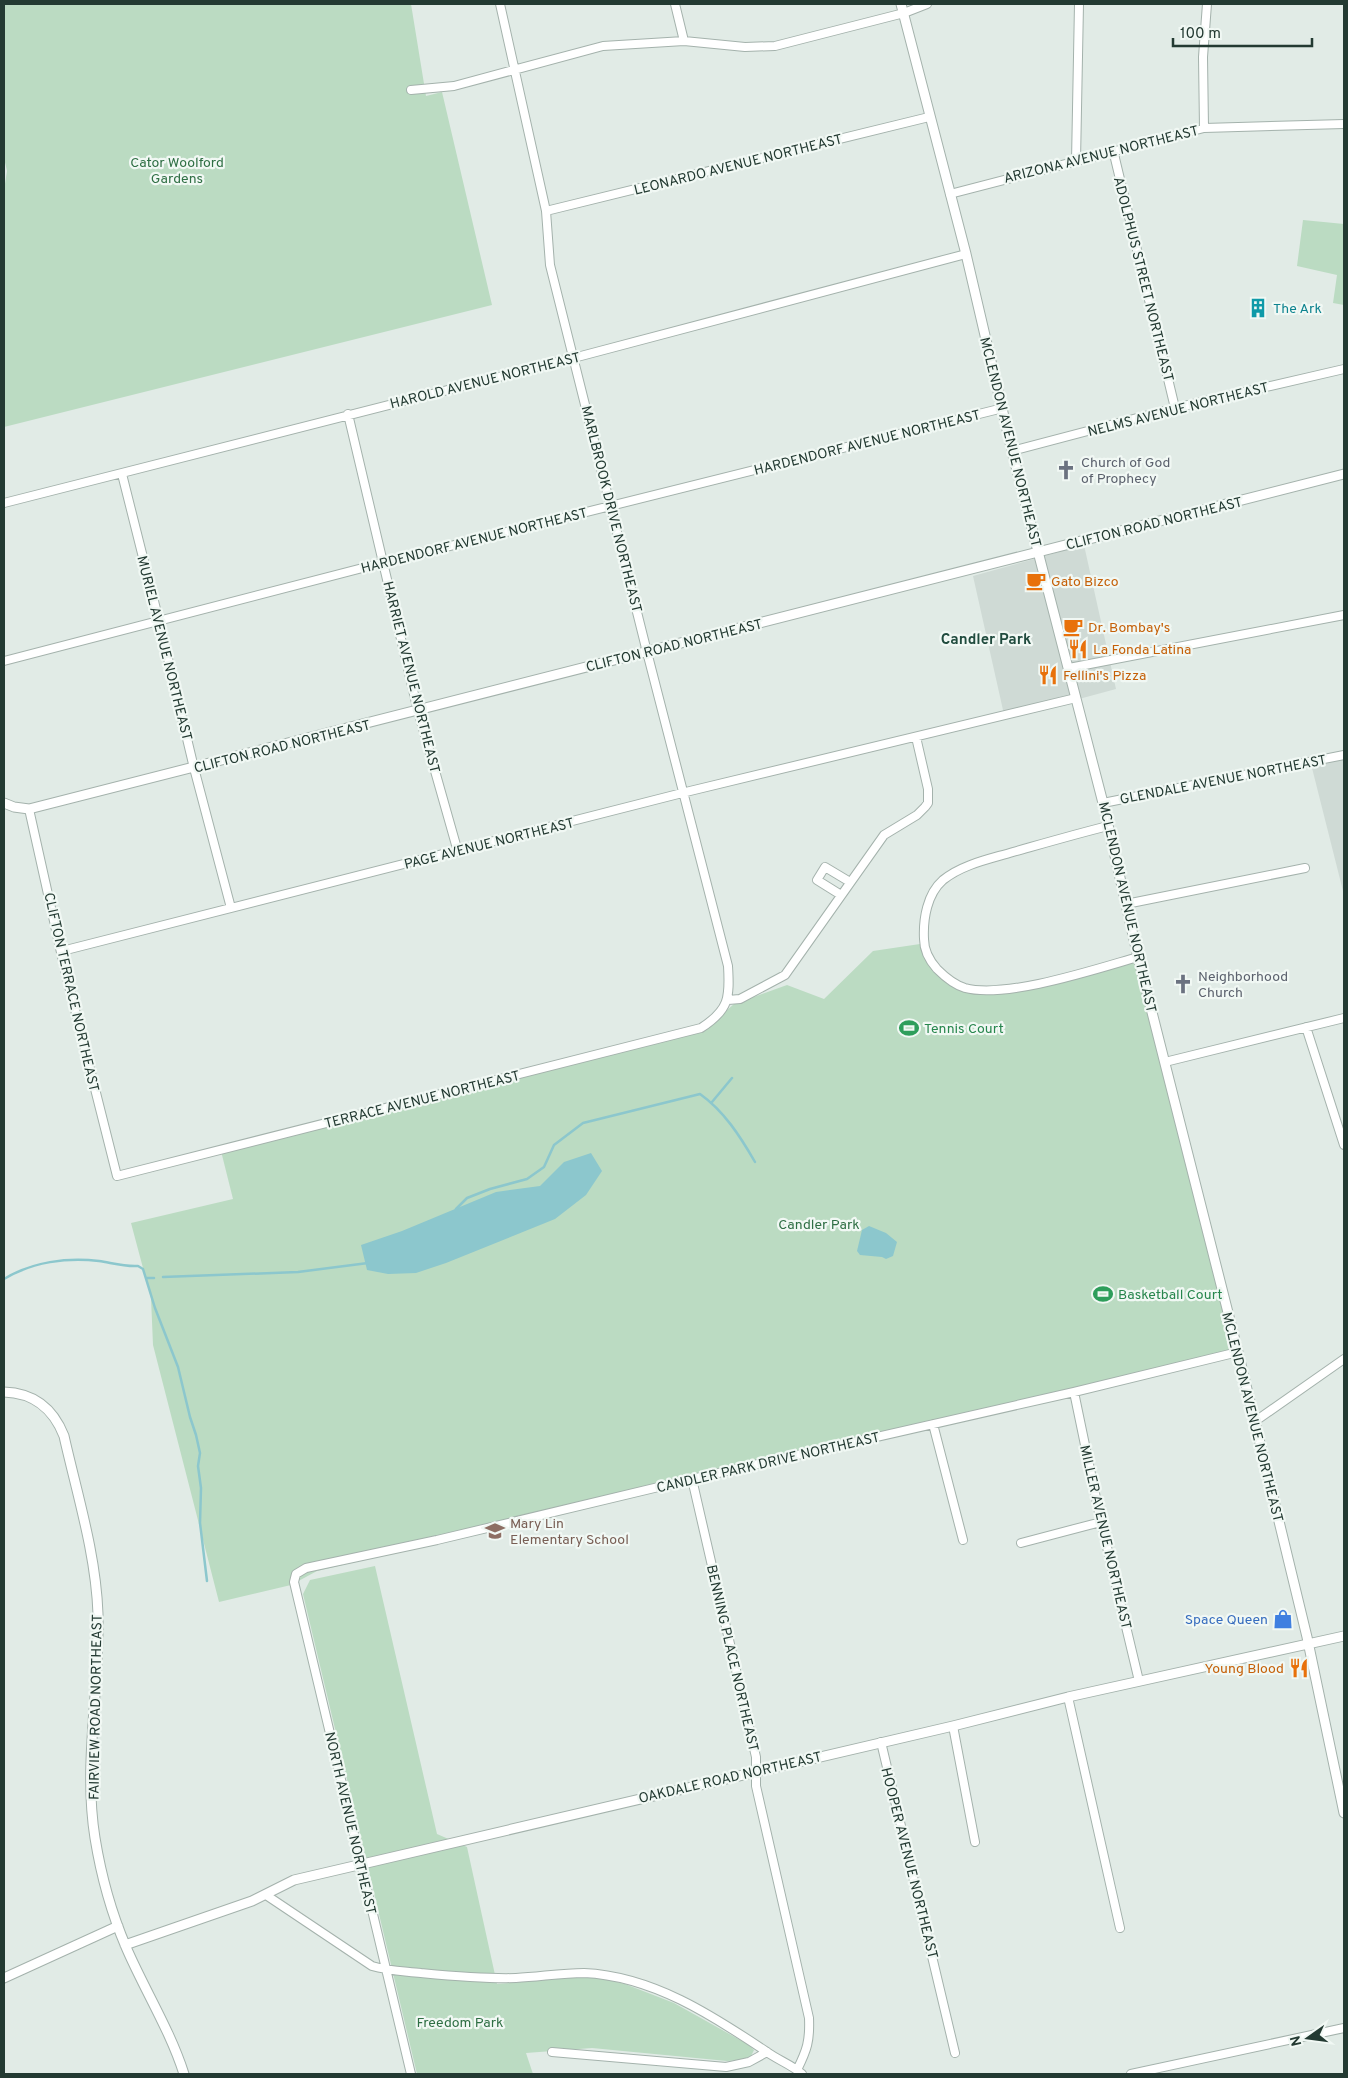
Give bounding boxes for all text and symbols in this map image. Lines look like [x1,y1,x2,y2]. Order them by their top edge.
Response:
scale bar [1173,15,1312,47]
text: 100 m [1180,25,1221,44]
street label: ARIZONA AVENUE NORTHEAST [1002,123,1201,188]
street label: LEONARDO AVENUE NORTHEAST [632,131,844,200]
park label: Cator Woolford Gardens [130,155,224,188]
street label: ADOLPHUS STREET NORTHEAST [1109,175,1176,384]
building icon: The Ark [1247,297,1269,319]
place label: The Ark [1273,301,1322,318]
street label: MCLENDON AVENUE NORTHEAST [975,336,1044,549]
street label: HAROLD AVENUE NORTHEAST [388,350,582,413]
street label: NELMS AVENUE NORTHEAST [1086,380,1271,441]
street label: MARLBROOK DRIVE NORTHEAST [577,404,645,615]
street label: HARDENDORF AVENUE NORTHEAST [752,407,982,480]
place label: Church of God of Prophecy [1081,455,1170,488]
church icon: Church of God of Prophecy [1055,459,1077,481]
street label: CLIFTON ROAD NORTHEAST [1064,494,1244,555]
street label: HARDENDORF AVENUE NORTHEAST [359,505,589,578]
street label: MURIEL AVENUE NORTHEAST [132,554,195,743]
cafe icon: Gato Bizco [1025,570,1047,592]
place label: Gato Bizco [1051,574,1119,591]
street label: HARRIET AVENUE NORTHEAST [378,580,443,775]
street label: CLIFTON ROAD NORTHEAST [584,616,764,677]
cafe icon: Dr. Bombay's [1062,616,1084,638]
place label: Dr. Bombay's [1088,620,1170,637]
district label: Candler Park [941,631,1031,650]
restaurant icon: La Fonda Latina [1067,638,1089,660]
place label: La Fonda Latina [1093,642,1191,659]
restaurant icon: Fellini's Pizza [1037,664,1059,686]
place label: Fellini's Pizza [1063,668,1146,685]
street label: CLIFTON ROAD NORTHEAST [192,717,372,778]
street label: GLENDALE AVENUE NORTHEAST [1119,752,1328,809]
street label: MCLENDON AVENUE NORTHEAST [1094,800,1159,1014]
street label: PAGE AVENUE NORTHEAST [403,815,576,874]
street label: CLIFTON TERRACE NORTHEAST [39,891,102,1094]
place label: Neighborhood Church [1198,969,1288,1002]
church icon: Neighborhood Church [1172,973,1194,995]
sports icon: Tennis Court [898,1017,920,1039]
place label: Tennis Court [924,1021,1004,1038]
street label: TERRACE AVENUE NORTHEAST [323,1068,522,1133]
park label: Candler Park [778,1217,860,1234]
sports icon: Basketball Court [1092,1283,1114,1305]
place label: Basketball Court [1118,1287,1223,1304]
street label: MCLENDON AVENUE NORTHEAST [1217,1311,1286,1524]
street label: CANDLER PARK DRIVE NORTHEAST [655,1429,882,1497]
street label: MILLER AVENUE NORTHEAST [1075,1444,1134,1631]
place label: Mary Lin Elementary School [510,1516,629,1549]
school or university icon: Mary Lin Elementary School [484,1520,506,1542]
street label: BENNING PLACE NORTHEAST [702,1563,761,1753]
shop icon: Space Queen [1272,1608,1294,1630]
place label: Space Queen [1185,1612,1268,1629]
street label: FAIRVIEW ROAD NORTHEAST [86,1614,107,1800]
restaurant icon: Young Blood [1288,1657,1310,1679]
place label: Young Blood [1205,1661,1284,1678]
street label: NORTH AVENUE NORTHEAST [320,1730,379,1916]
street label: OAKDALE ROAD NORTHEAST [637,1749,824,1808]
street label: HOOPER AVENUE NORTHEAST [876,1766,941,1961]
north arrow [1283,2013,1333,2063]
park label: Freedom Park [416,2015,504,2032]
text: N [1287,2034,1306,2048]

